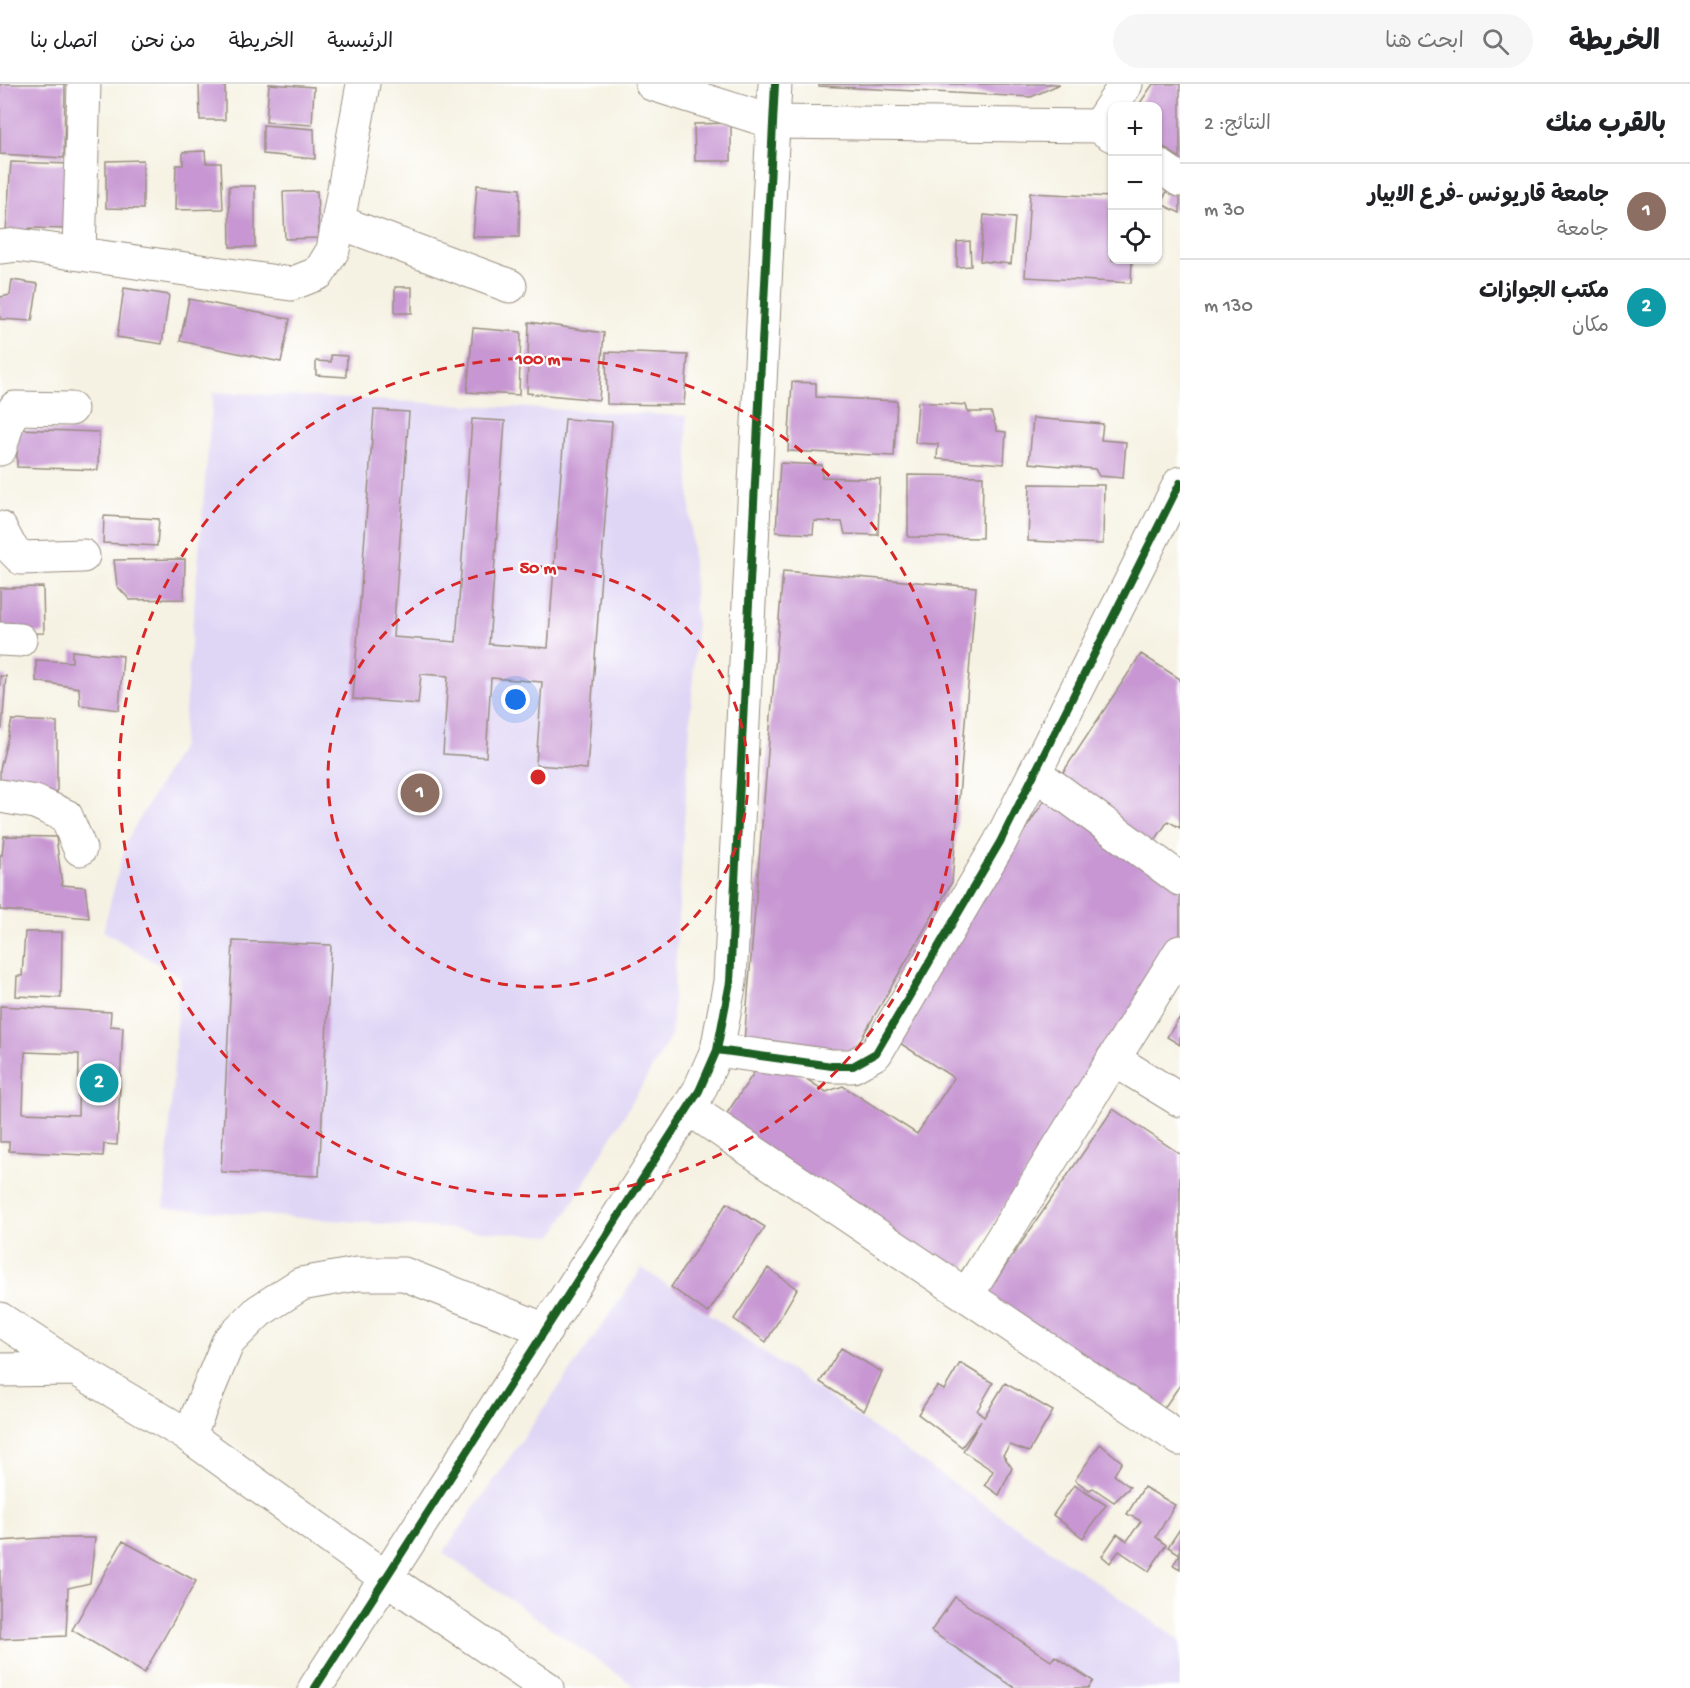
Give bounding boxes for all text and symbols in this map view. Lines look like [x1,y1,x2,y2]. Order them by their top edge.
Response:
search box [1113,14,1533,68]
icon: search [1479,25,1512,58]
text: الخريطة [1569,27,1660,60]
text: ابحث هنا [1385,30,1464,56]
text: اتصل بنا [30,31,98,56]
text: من نحن [131,31,196,56]
text: الخريطة [229,31,294,56]
text: الرئيسية [327,31,393,56]
map controls [1108,102,1162,264]
button: + [1108,102,1162,156]
text: بالقرب منك [1546,111,1666,142]
text: النتائج: 2 [1204,114,1271,137]
button: − [1108,156,1162,210]
text: جامعة قاريونس -فرع الابيار [1368,184,1609,210]
text: 30 m [1204,200,1245,223]
text: 1 [1642,200,1651,223]
button: locate [1108,210,1162,264]
text: جامعة [1557,220,1609,243]
text: مكتب الجوازات [1479,280,1609,306]
text: 130 m [1204,296,1253,319]
text: 2 [1642,296,1651,319]
text: مكان [1572,316,1609,339]
text: 100 m [515,350,561,371]
text: 50 m [520,559,557,580]
your location [501,685,530,714]
centre of rings [528,767,548,787]
pin: 1 [400,770,440,816]
pin: 2 [80,1060,118,1106]

